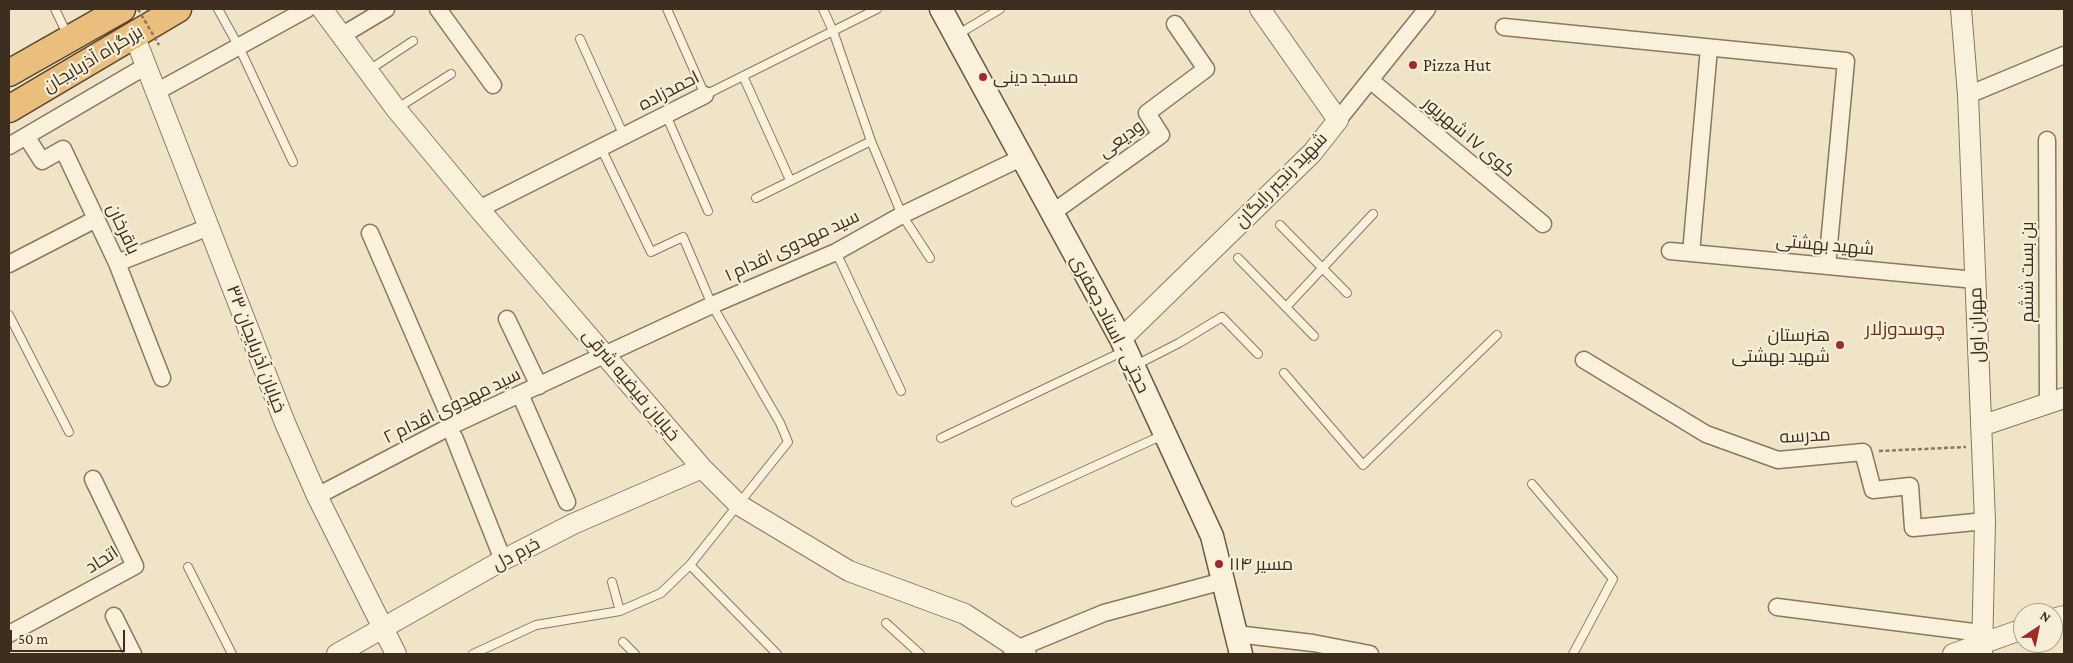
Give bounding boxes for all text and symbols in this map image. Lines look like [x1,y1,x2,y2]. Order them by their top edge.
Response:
street label: بزرگراه آذربایجان [39,21,147,97]
place label: Pizza Hut [1423,54,1491,76]
marker: Pizza Hut [1407,59,1419,71]
place label: مسجد دینی [993,66,1079,88]
street label: احمدزاده [635,67,703,115]
marker: مسجد دینی [977,71,989,83]
street label: کوی ۱۷ شهریور [1419,92,1519,182]
street label: ودیعی [1094,115,1148,163]
street label: شهید رنجبر رایگان [1230,128,1332,232]
street label: باقرخان [102,200,144,258]
street label: سید مهدوی اقدام ۱ [721,205,863,287]
street label: بن بست ششم [2016,221,2038,323]
street label: شهید بهشتی [1775,230,1875,260]
street label: حجتی - استاد جعفری [1066,251,1154,397]
street label: خیابان آذربایجان ۳۳ [222,282,290,416]
street label: مهران اول [1965,287,1989,363]
district label: چوسدوزلار [1865,318,1945,340]
street label: خیابان فیضیه شرقی [578,324,684,446]
place label: هنرستان شهید بهشتی [1732,324,1830,366]
marker: هنرستان شهید بهشتی [1834,339,1846,351]
street label: سید مهدوی اقدام ۲ [380,363,524,449]
street label: مدرسه [1779,424,1831,448]
street label: خرم دل [489,533,543,575]
street label: اتحاد [82,542,122,578]
place label: مسیر ۱۱۴ [1229,553,1293,575]
marker: مسیر ۱۱۴ [1213,558,1225,570]
north arrow [2013,603,2063,653]
text: N [2037,607,2054,626]
scale bar [12,620,128,652]
text: 50 m [18,631,48,647]

